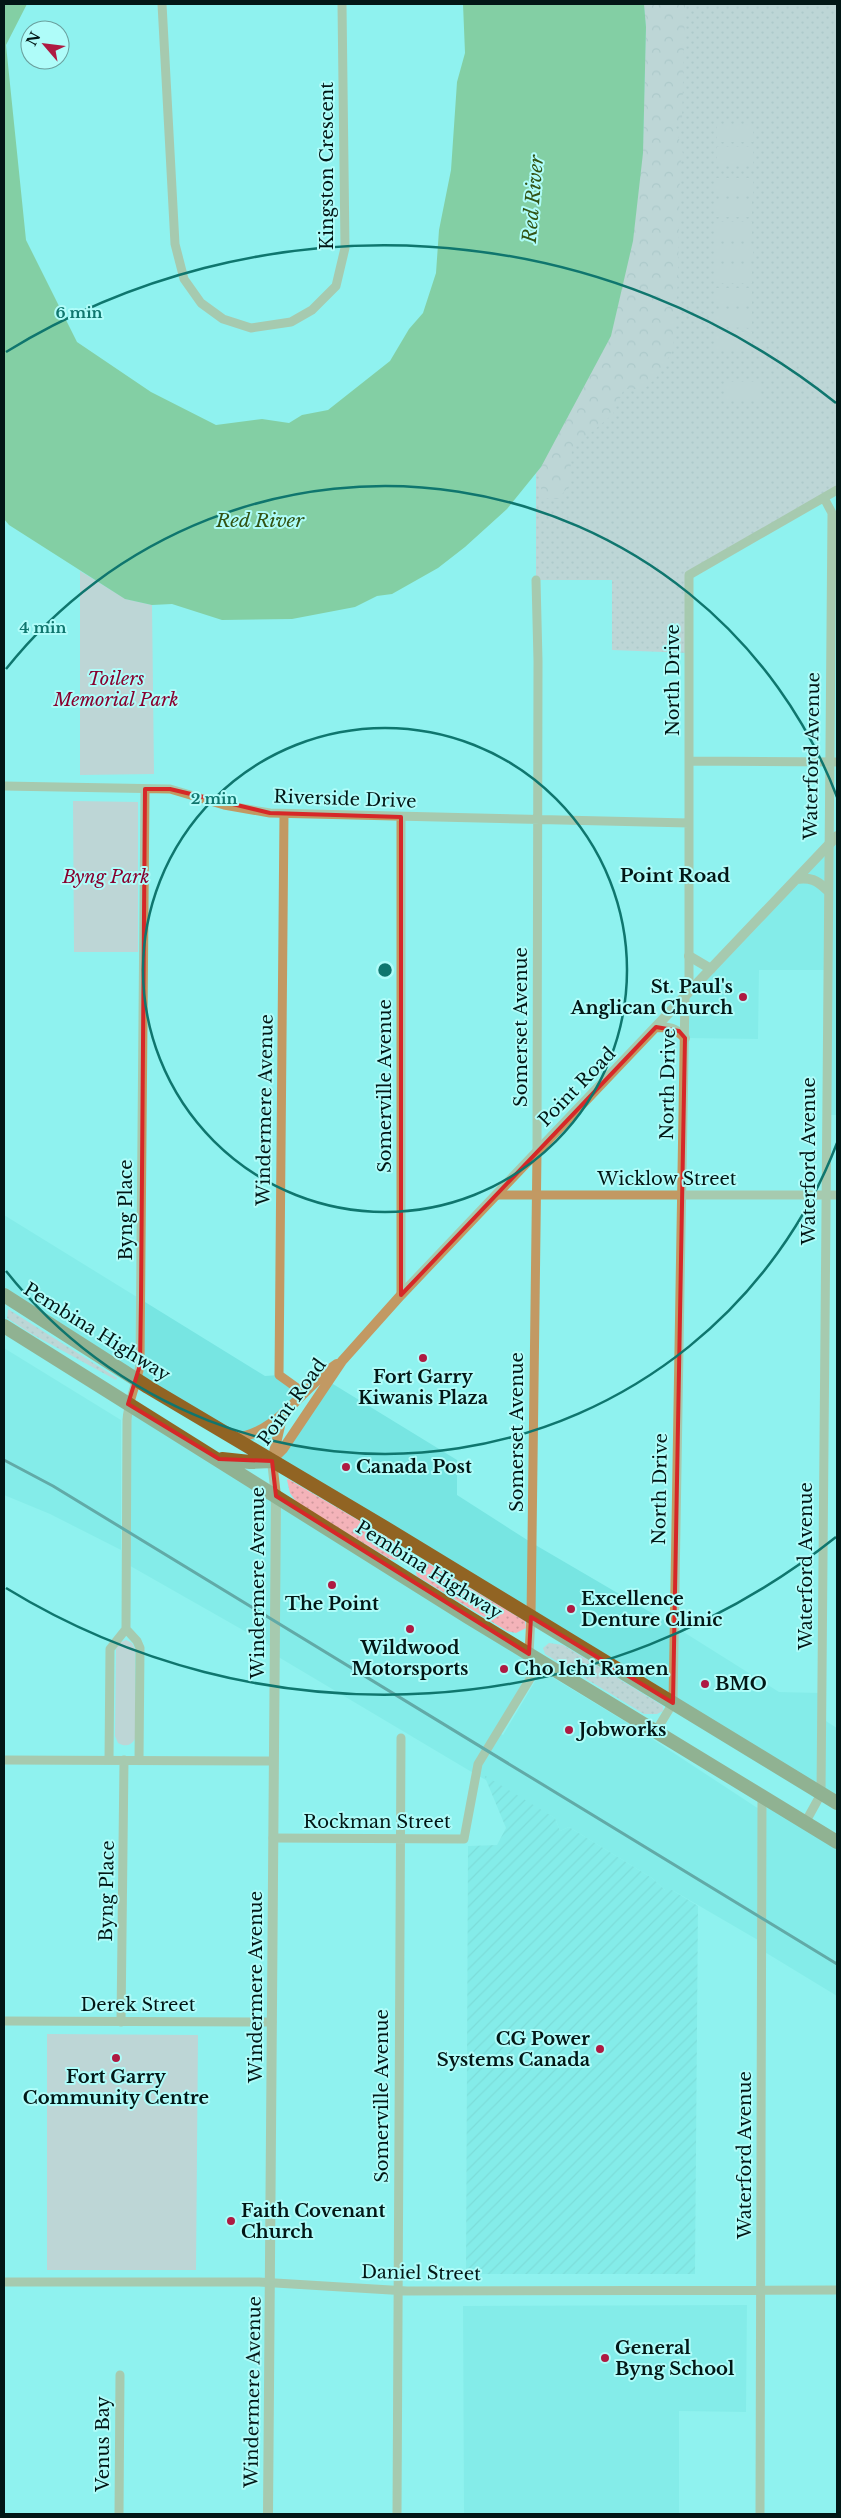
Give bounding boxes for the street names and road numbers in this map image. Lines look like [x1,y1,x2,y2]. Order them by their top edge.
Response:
street label: Kingston Crescent [316,82,338,250]
street label: North Drive [662,624,684,736]
street label: Waterford Avenue [800,672,824,841]
street label: Riverside Drive [273,786,417,812]
street label: Somerset Avenue [510,947,532,1107]
street label: Somerville Avenue [374,999,396,1173]
street label: Windermere Avenue [252,1014,278,1207]
street label: North Drive [656,1028,680,1140]
street label: Point Road [534,1043,620,1131]
street label: Waterford Avenue [798,1077,820,1246]
street label: Byng Place [115,1159,137,1261]
street label: Wicklow Street [596,1168,737,1190]
street label: Pembina Highway [20,1278,175,1386]
street label: Somerset Avenue [506,1352,528,1512]
street label: Point Road [253,1354,331,1450]
street label: North Drive [648,1433,672,1545]
street label: Waterford Avenue [795,1482,817,1651]
street label: Windermere Avenue [247,1487,269,1680]
street label: Pembina Highway [352,1516,507,1624]
street label: Rockman Street [303,1811,451,1833]
street label: Byng Place [95,1840,119,1942]
street label: Windermere Avenue [245,1891,267,2084]
street label: Derek Street [80,1994,196,2016]
street label: Somerville Avenue [371,2009,393,2183]
street label: Waterford Avenue [734,2071,756,2240]
street label: Daniel Street [361,2261,481,2285]
street label: Windermere Avenue [240,2296,266,2489]
street label: Venus Bay [92,2396,114,2493]

